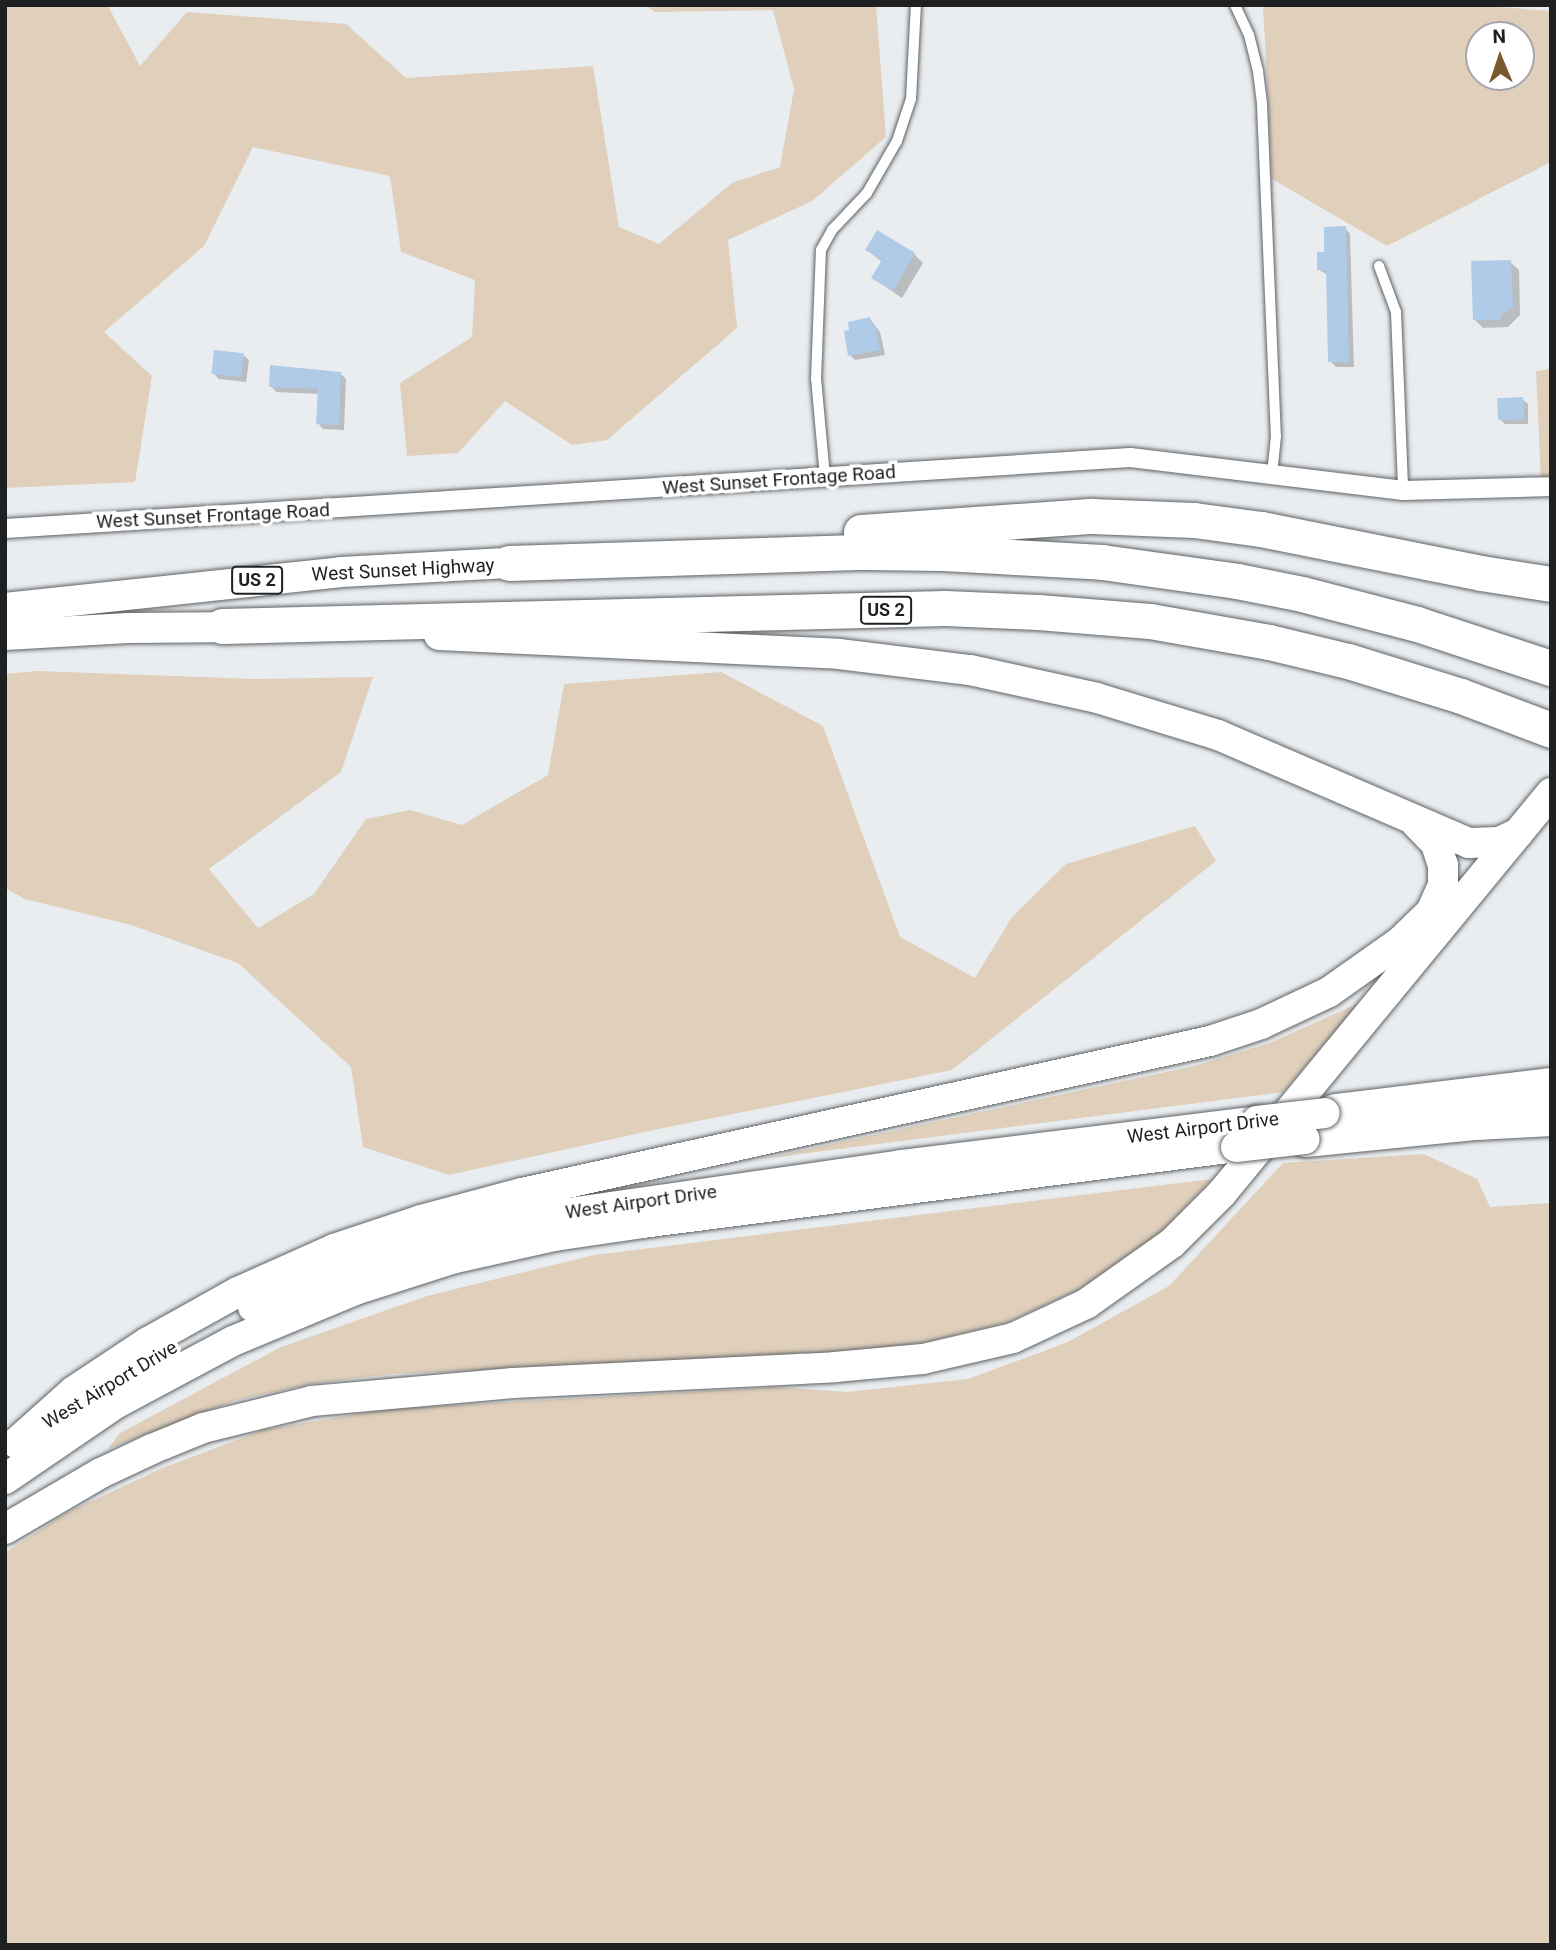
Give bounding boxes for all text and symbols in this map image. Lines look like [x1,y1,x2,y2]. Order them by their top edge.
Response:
north arrow [1465,21,1535,91]
text: N [1492,25,1506,48]
street label: West Sunset Frontage Road [662,460,896,500]
street label: West Sunset Frontage Road [96,498,330,534]
street label: West Sunset Highway [311,554,495,586]
road number: US 2 [231,566,283,594]
road number: US 2 [860,596,912,624]
street label: West Airport Drive [1126,1107,1280,1149]
street label: West Airport Drive [564,1180,718,1224]
street label: West Airport Drive [39,1336,181,1434]

